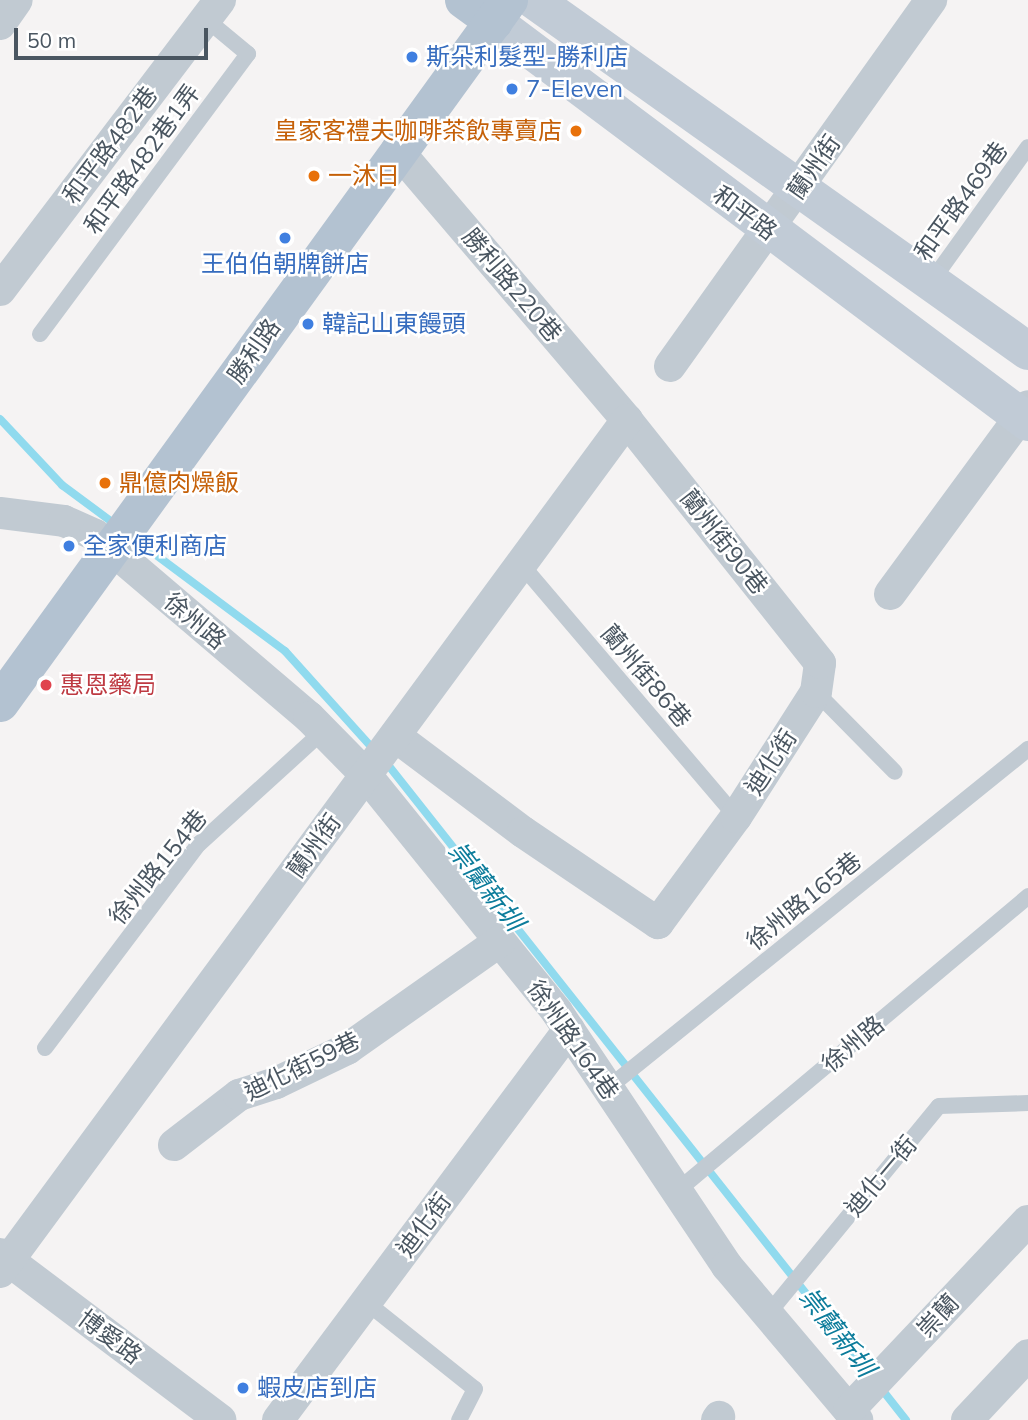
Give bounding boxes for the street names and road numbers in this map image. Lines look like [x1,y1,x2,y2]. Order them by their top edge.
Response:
street label: 和平路482巷1弄 [78,79,206,239]
street label: 和平路482巷 [57,81,163,209]
street label: 蘭州街 [782,129,846,205]
street label: 和平路469巷 [908,136,1014,266]
street label: 和平路 [708,180,782,246]
street label: 勝利路220巷 [456,222,568,348]
street label: 勝利路 [222,313,286,389]
street label: 蘭州街90巷 [674,484,774,600]
street label: 徐州路 [158,587,232,655]
street label: 蘭州街86巷 [595,619,697,733]
street label: 迪化街 [739,724,803,800]
street label: 徐州路154巷 [103,804,213,930]
street label: 蘭州街 [281,808,347,884]
street label: 徐州路165巷 [741,846,867,956]
street label: 徐州路164巷 [521,975,625,1105]
street label: 徐州路 [816,1010,890,1078]
street label: 迪化街59巷 [240,1026,364,1106]
street label: 迪化一街 [839,1130,923,1222]
street label: 迪化街 [391,1188,457,1262]
street label: 崇蘭 [911,1289,965,1343]
street label: 博愛路 [73,1304,147,1370]

